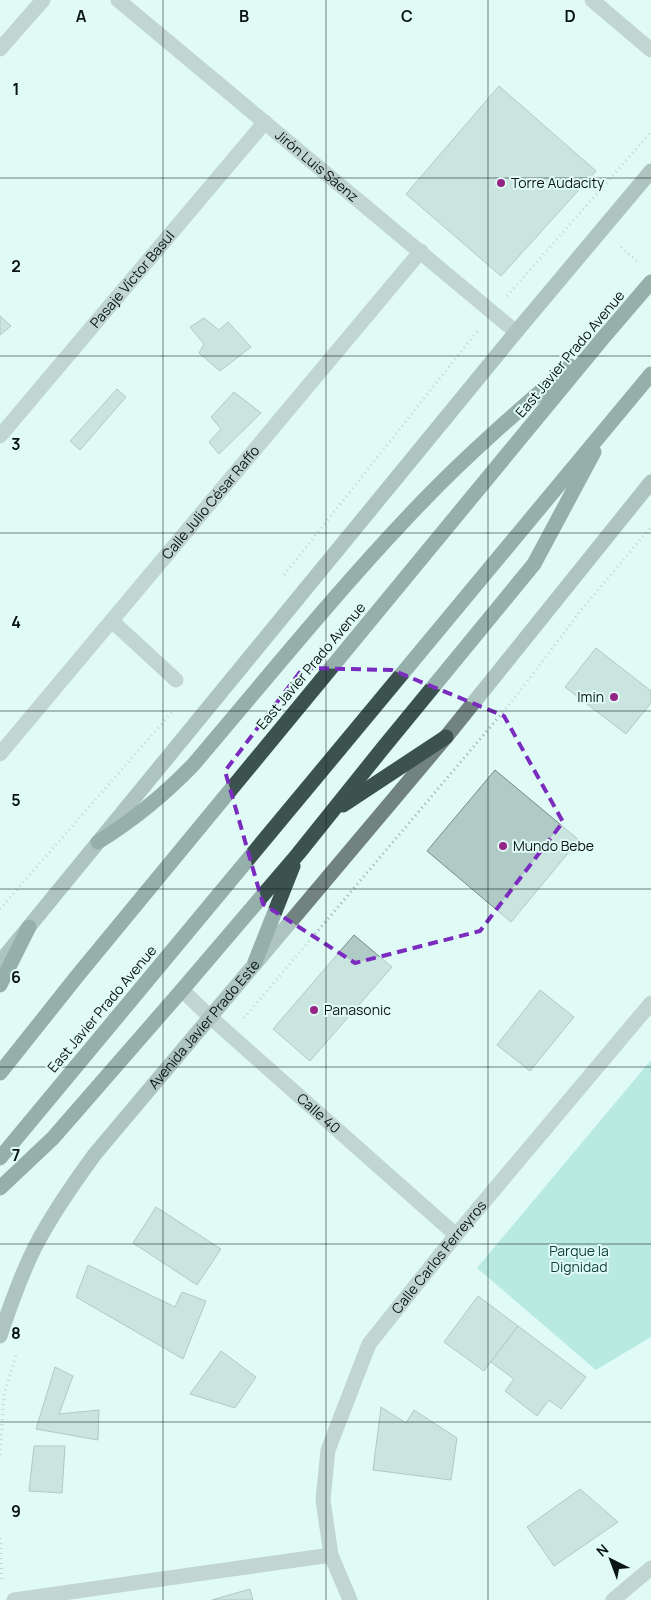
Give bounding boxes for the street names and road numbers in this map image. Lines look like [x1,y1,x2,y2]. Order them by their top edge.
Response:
street label: Jirón Luis Sáenz [271,125,363,206]
street label: Pasaje Víctor Basul [85,226,178,332]
street label: East Javier Prado Avenue [511,286,628,421]
street label: Calle Julio César Raffo [157,441,263,563]
street label: East Javier Prado Avenue [252,598,369,733]
street label: East Javier Prado Avenue [43,941,160,1076]
street label: Avenida Javier Prado Este [144,955,264,1093]
street label: Calle 40 [293,1088,345,1137]
street label: Calle Carlos Ferreyros [387,1196,490,1317]

